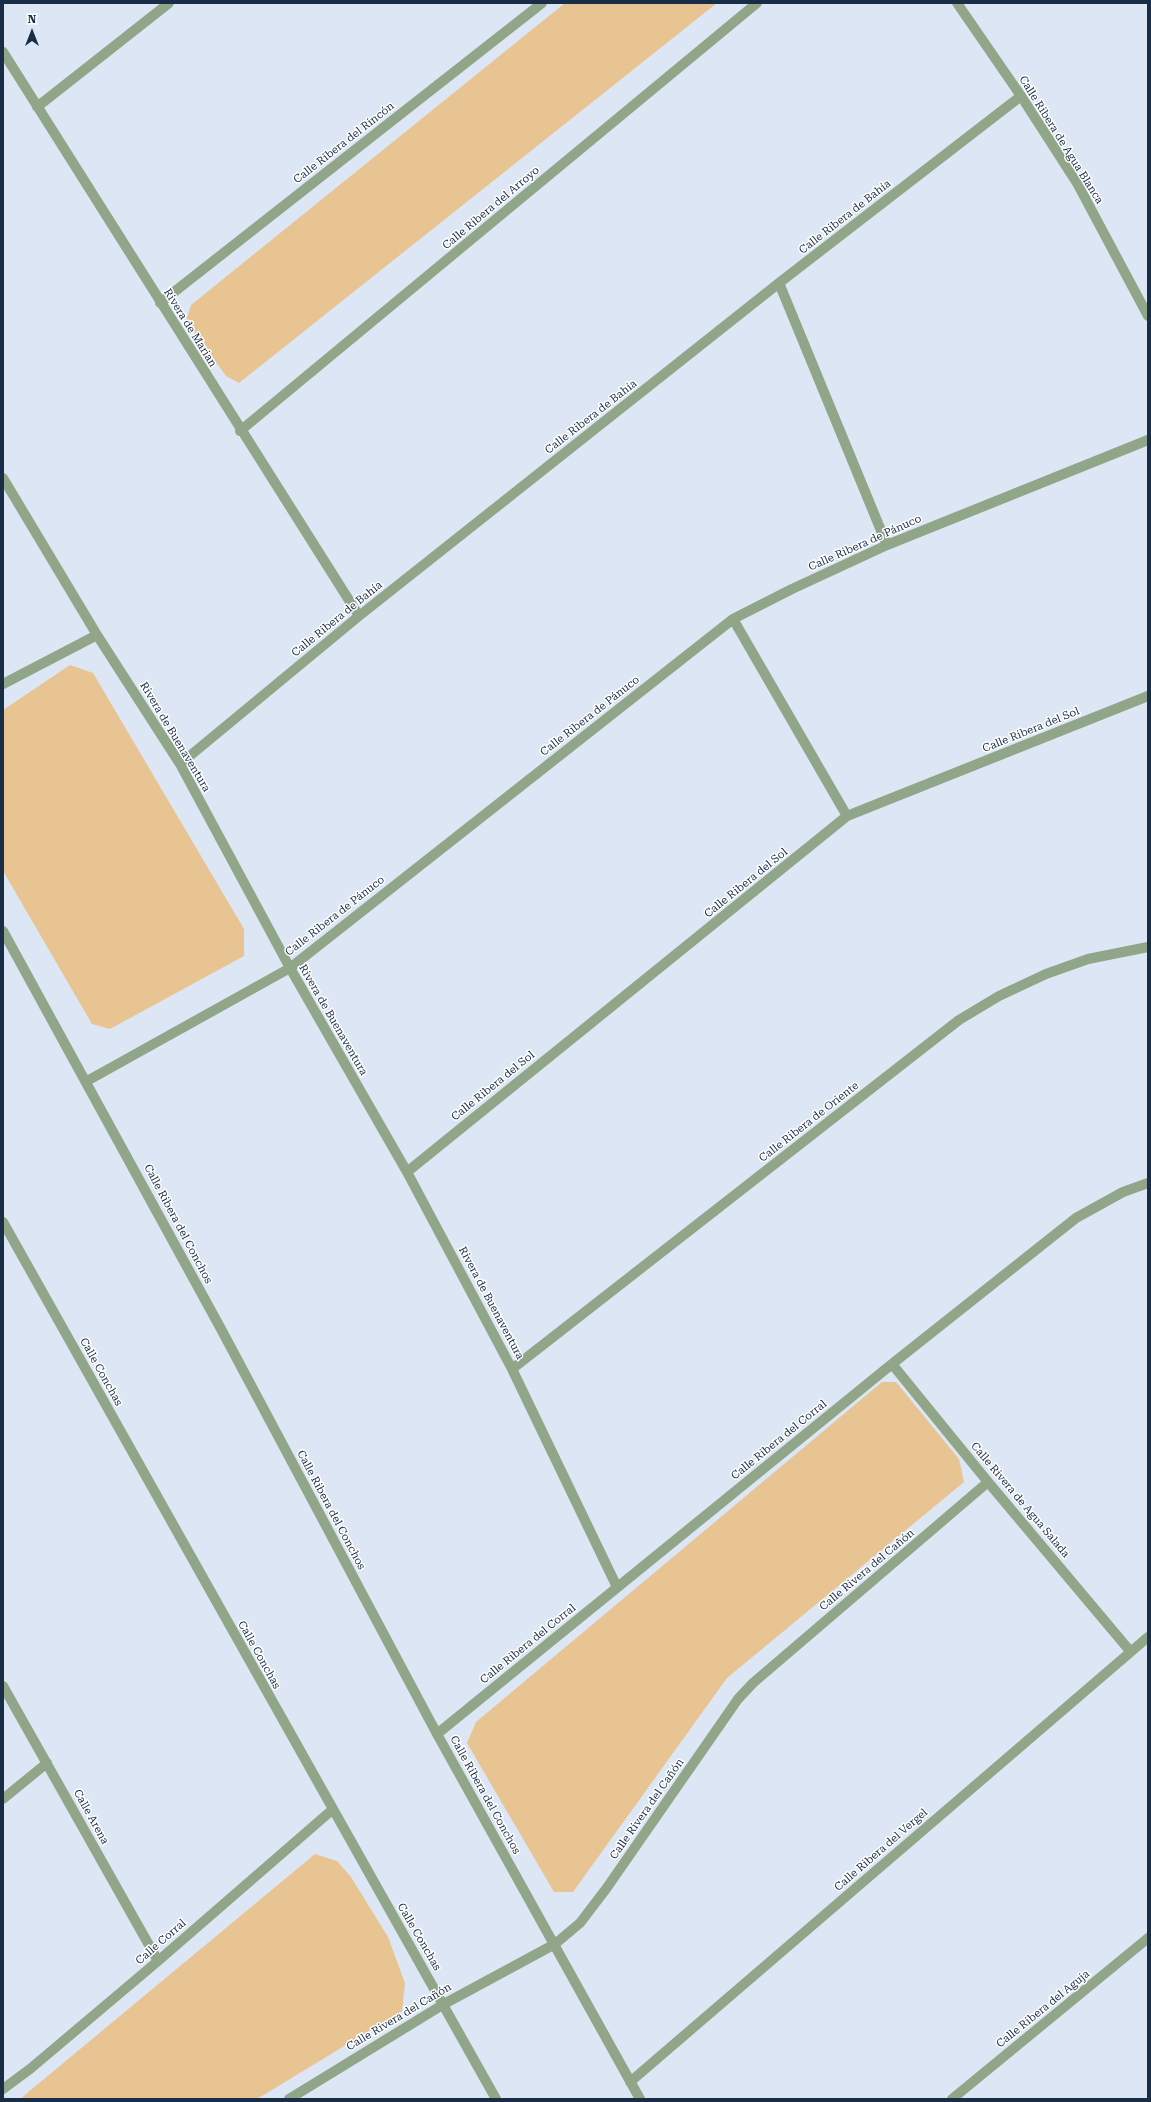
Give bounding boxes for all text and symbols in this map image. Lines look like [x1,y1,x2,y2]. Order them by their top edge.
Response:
north arrow [12,12,52,52]
text: N [28,13,36,26]
street label: Calle Ribera de Agua Blanca [1016,74,1106,206]
street label: Calle Ribera del Rincón [291,100,397,186]
street label: Calle Ribera del Arroyo [440,164,542,252]
street label: Calle Ribera de Bahía [797,177,893,257]
street label: Rivera de Marian [161,286,219,370]
street label: Calle Ribera de Bahía [543,377,639,457]
street label: Calle Ribera de Pánuco [806,512,924,574]
street label: Calle Ribera de Bahía [289,578,385,660]
street label: Calle Ribera de Pánuco [538,673,642,759]
street label: Rivera de Buenaventura [137,680,213,794]
street label: Calle Ribera del Sol [981,705,1081,755]
street label: Calle Ribera del Sol [702,845,790,921]
street label: Calle Ribera de Pánuco [283,873,387,959]
street label: Rivera de Buenaventura [296,962,370,1078]
street label: Calle Ribera del Sol [449,1048,537,1124]
street label: Calle Ribera de Oriente [757,1079,861,1165]
street label: Calle Ribera del Conchos [141,1162,215,1286]
street label: Rivera de Buenaventura [456,1244,526,1362]
street label: Calle Conchas [77,1336,125,1408]
street label: Calle Ribera del Corral [729,1397,829,1483]
street label: Calle Rivera de Agua Salada [968,1440,1072,1560]
street label: Calle Ribera del Conchos [294,1448,368,1572]
street label: Calle Rivera del Cañón [817,1526,917,1614]
street label: Calle Ribera del Corral [478,1601,578,1687]
street label: Calle Conchas [235,1619,283,1691]
street label: Calle Ribera del Conchos [447,1734,523,1856]
street label: Calle Rivera del Cañón [607,1756,687,1862]
street label: Calle Arena [71,1787,111,1847]
street label: Calle Ribera del Vergel [832,1806,930,1894]
street label: Calle Conchas [394,1901,444,1973]
street label: Calle Corral [133,1917,189,1967]
street label: Calle Ribera del Aguja [994,1967,1092,2051]
street label: Calle Rivera del Cañón [344,1980,454,2054]

